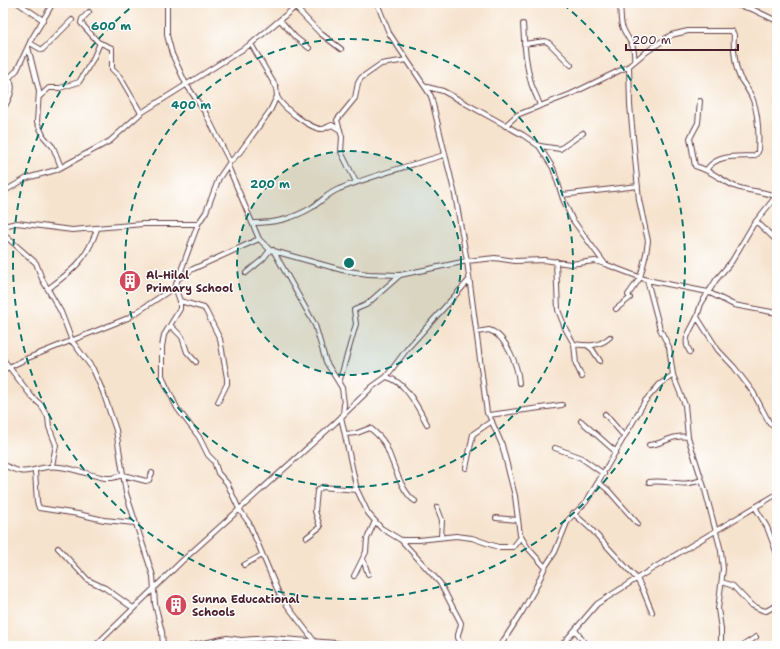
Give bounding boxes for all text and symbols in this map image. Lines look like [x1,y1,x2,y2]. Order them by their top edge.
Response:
text: 600 m [91,18,131,34]
scale bar [626,26,738,52]
text: 200 m [632,32,671,48]
text: 400 m [171,97,211,113]
text: 200 m [250,176,290,192]
centre of rings [342,256,356,270]
building icon: Al-Hilal Primary School [117,268,143,294]
place label: Al-Hilal Primary School [146,268,233,296]
building icon: Sunna Educational Schools [163,592,189,618]
place label: Sunna Educational Schools [192,592,300,620]

